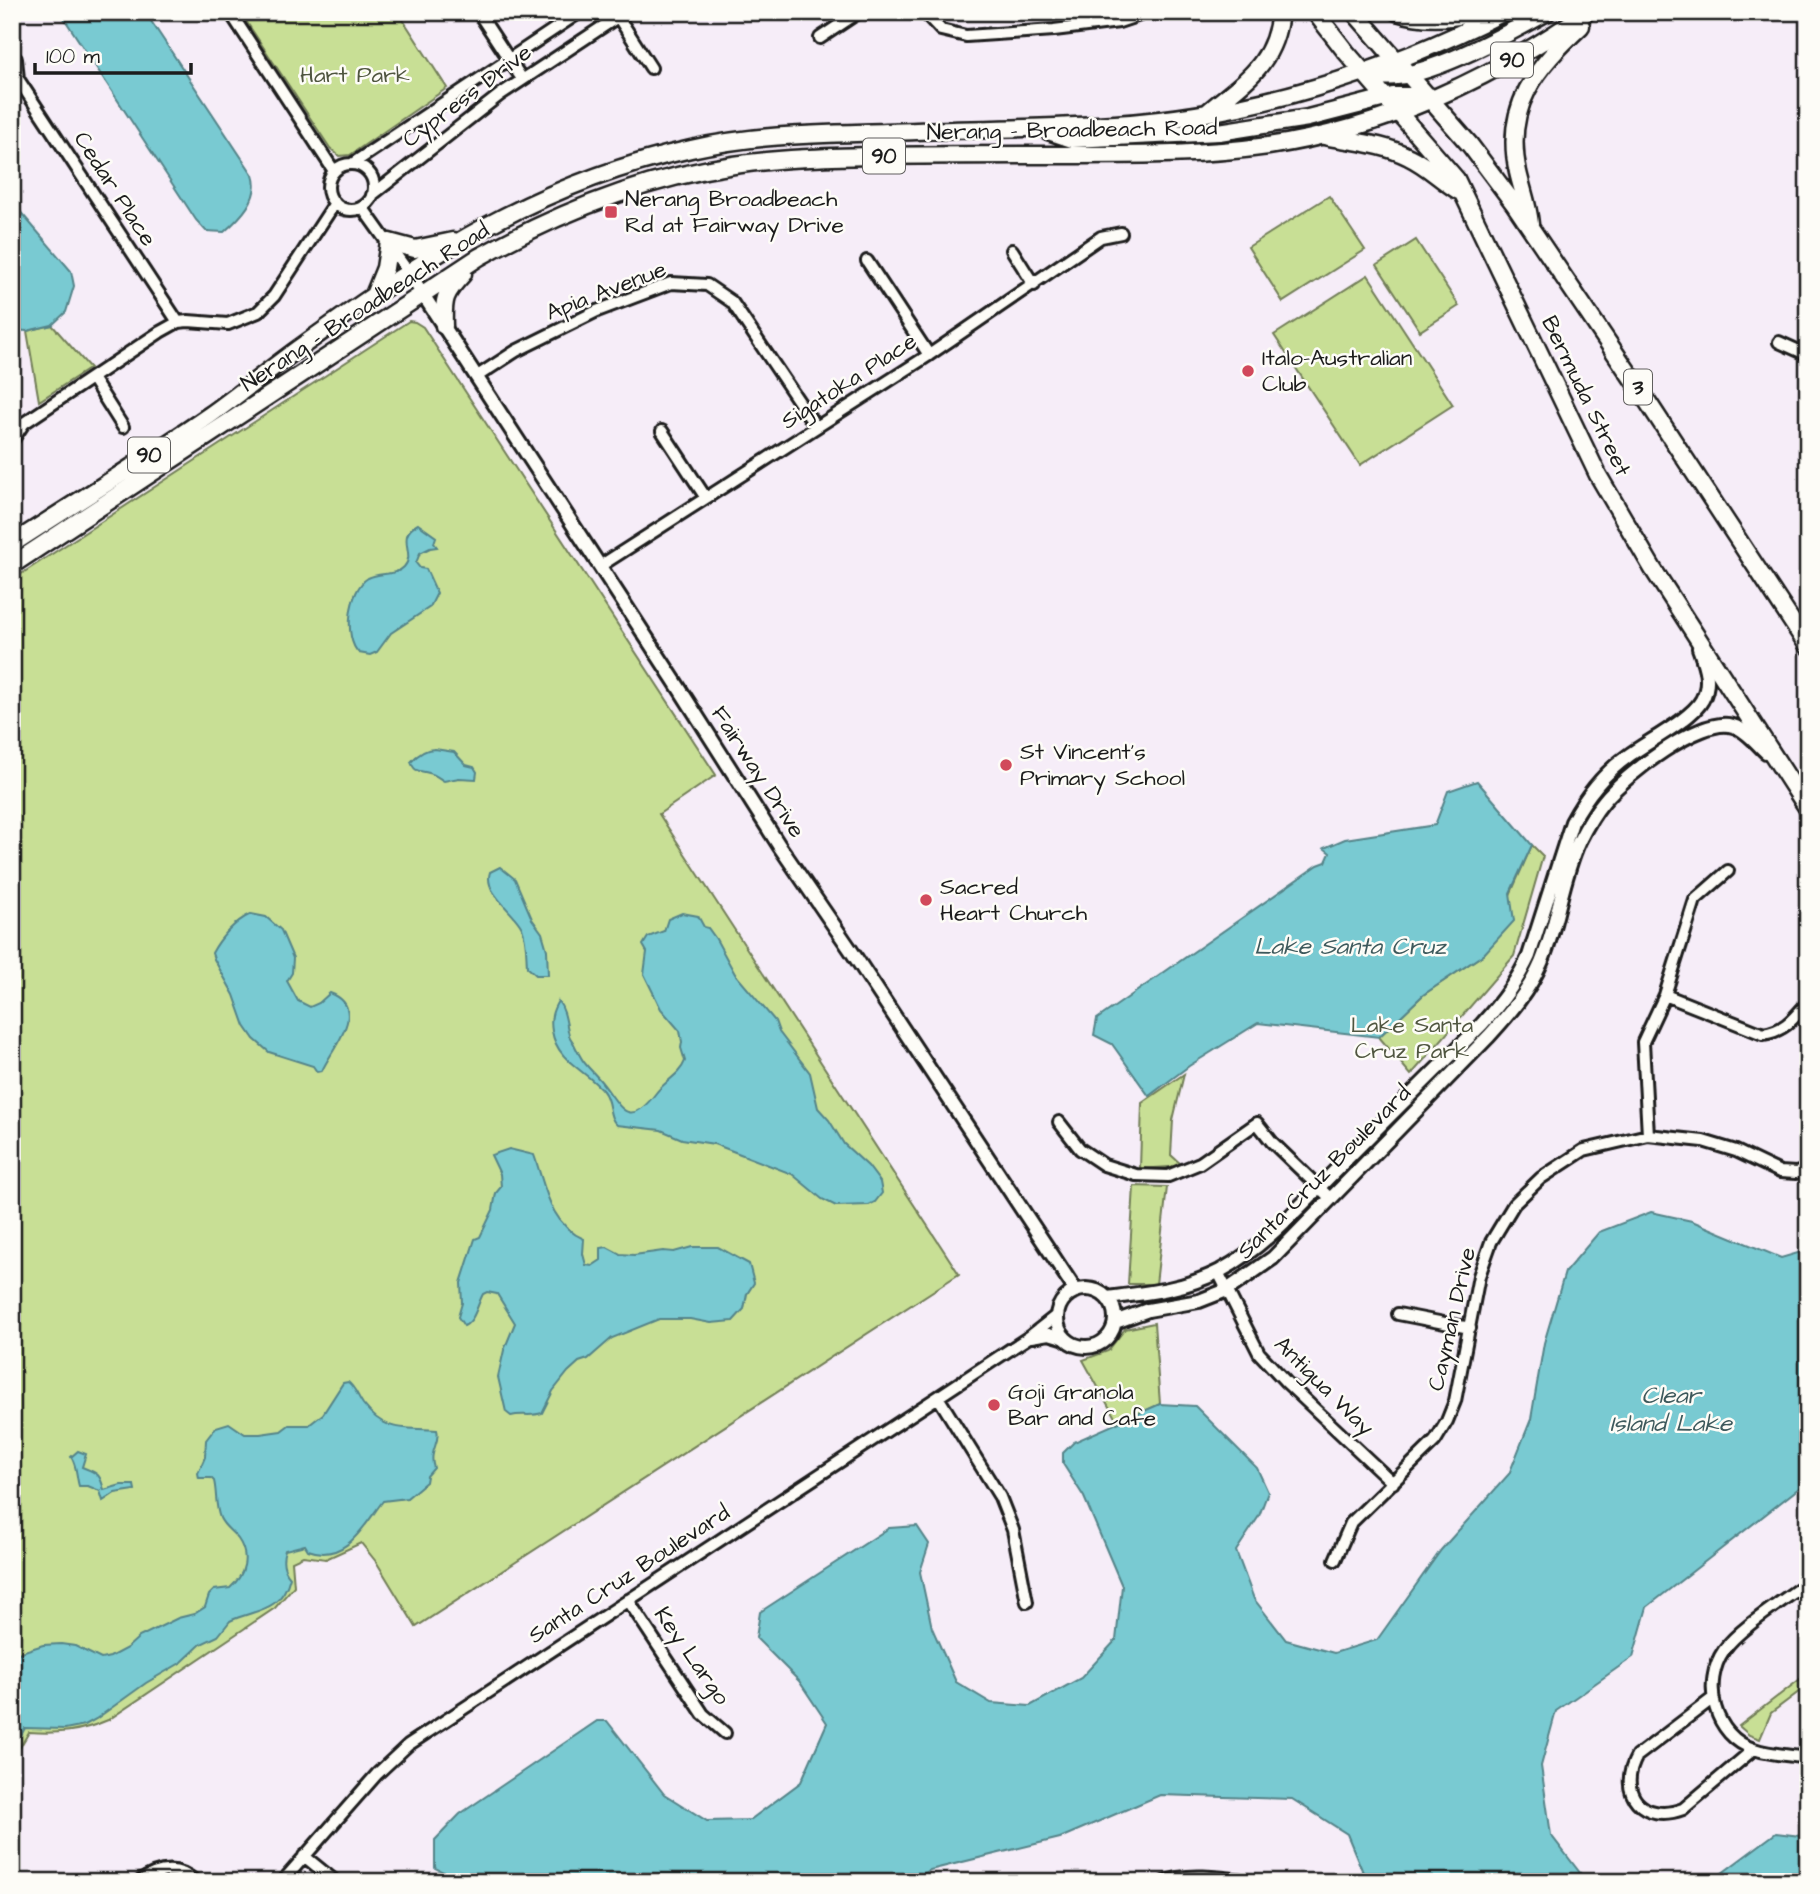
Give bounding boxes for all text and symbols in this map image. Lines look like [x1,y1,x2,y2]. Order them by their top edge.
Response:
scale bar [35,32,191,76]
street label: Cypress Drive [396,37,539,156]
text: 100 m [46,42,101,71]
road number: 90 [1491,42,1533,78]
park label: Hart Park [300,59,410,91]
street label: Nerang - Broadbeach Road [926,111,1218,150]
street label: Cedar Place [66,125,164,253]
road number: 90 [863,138,905,174]
place label: Nerang Broadbeach Rd at Fairway Drive [625,183,844,242]
marker: Nerang Broadbeach Rd at Fairway Drive [603,204,619,220]
street label: Nerang - Broadbeach Road [234,214,496,400]
street label: Apia Avenue [541,253,671,329]
street label: Bermuda Street [1533,310,1639,482]
street label: Sigatoka Place [775,325,924,438]
place label: Italo-Australian Club [1262,342,1412,400]
marker: Italo-Australian Club [1240,363,1256,379]
road number: 3 [1624,370,1652,404]
road number: 90 [128,438,170,472]
street label: Fairway Drive [703,700,813,845]
place label: St Vincent's Primary School [1020,736,1185,795]
marker: St Vincent's Primary School [998,757,1014,773]
place label: Sacred Heart Church [940,871,1088,929]
marker: Sacred Heart Church [918,892,934,908]
water label: Lake Santa Cruz [1254,930,1447,964]
park label: Lake Santa Cruz Park [1351,1009,1473,1067]
street label: Santa Cruz Boulevard [1230,1078,1418,1266]
street label: Cayman Drive [1420,1244,1485,1394]
street label: Antigua Way [1266,1329,1381,1444]
place label: Goji Granola Bar and Cafe [1008,1376,1156,1434]
water label: Clear Island Lake [1610,1379,1733,1441]
marker: Goji Granola Bar and Cafe [986,1397,1002,1413]
street label: Santa Cruz Boulevard [522,1497,736,1651]
street label: Key Largo [646,1600,738,1712]

